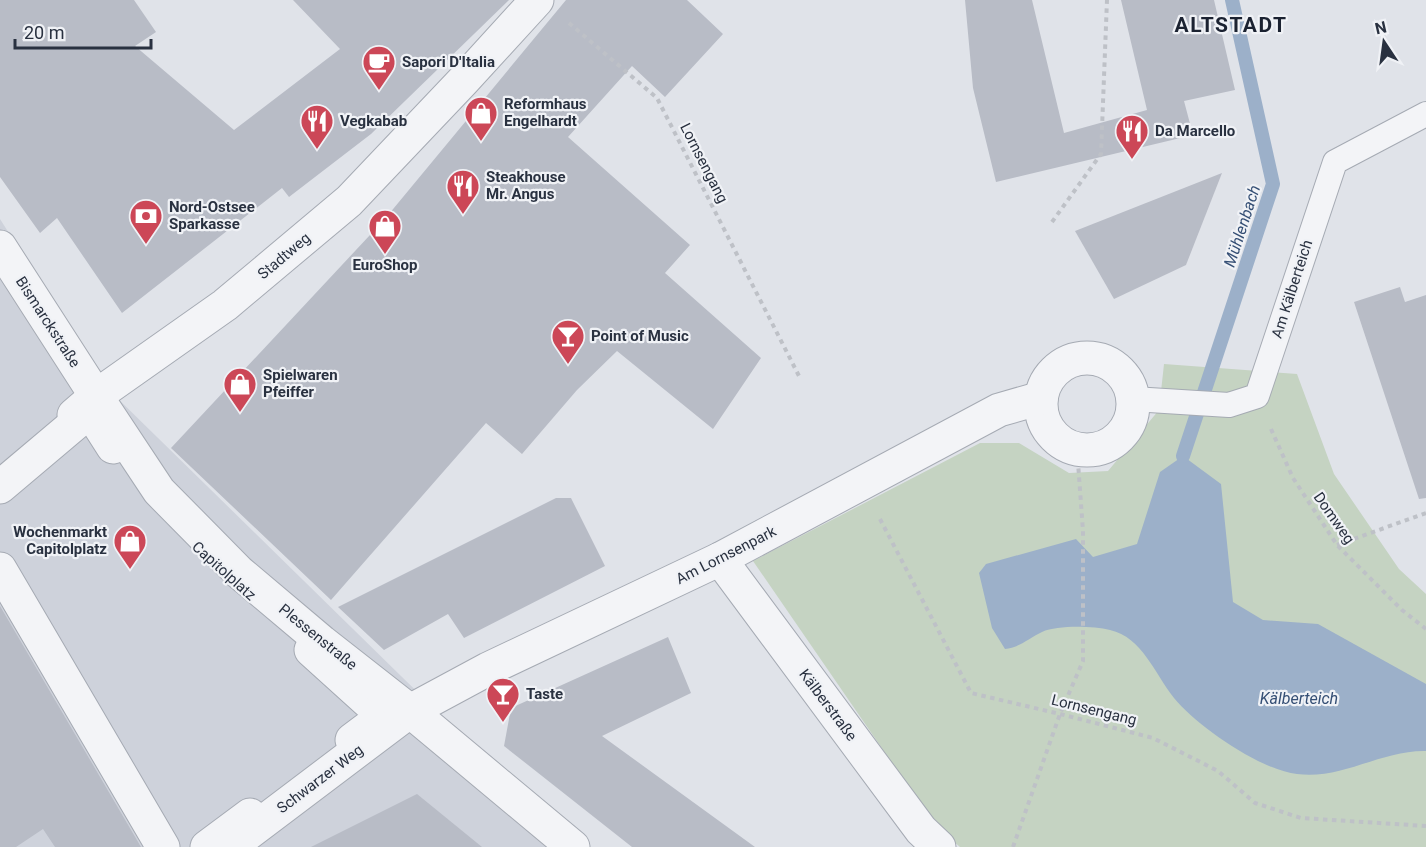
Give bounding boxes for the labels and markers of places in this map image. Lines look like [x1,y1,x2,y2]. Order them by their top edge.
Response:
cafe icon: Sapori D'Italia [361,44,397,91]
place label: Sapori D'Italia [402,53,495,71]
shop icon: Reformhaus Engelhardt [463,95,499,142]
place label: Reformhaus Engelhardt [504,95,587,130]
restaurant icon: Vegkabab [299,103,335,150]
place label: Vegkabab [340,112,407,130]
restaurant icon: Da Marcello [1114,113,1150,160]
place label: Da Marcello [1155,122,1235,140]
restaurant icon: Steakhouse Mr. Angus [445,168,481,215]
place label: Steakhouse Mr. Angus [486,168,566,203]
bank icon: Nord-Ostsee Sparkasse [128,198,164,245]
place label: Nord-Ostsee Sparkasse [169,198,255,233]
shop icon: EuroShop [367,208,403,255]
place label: EuroShop [353,256,418,274]
bar icon: Point of Music [550,318,586,365]
place label: Point of Music [591,327,689,345]
shop icon: Spielwaren Pfeiffer [222,366,258,413]
place label: Spielwaren Pfeiffer [263,366,338,401]
place label: Wochenmarkt Capitolplatz [13,523,107,558]
shop icon: Wochenmarkt Capitolplatz [112,523,148,570]
bar icon: Taste [485,676,521,723]
place label: Taste [526,685,563,703]

